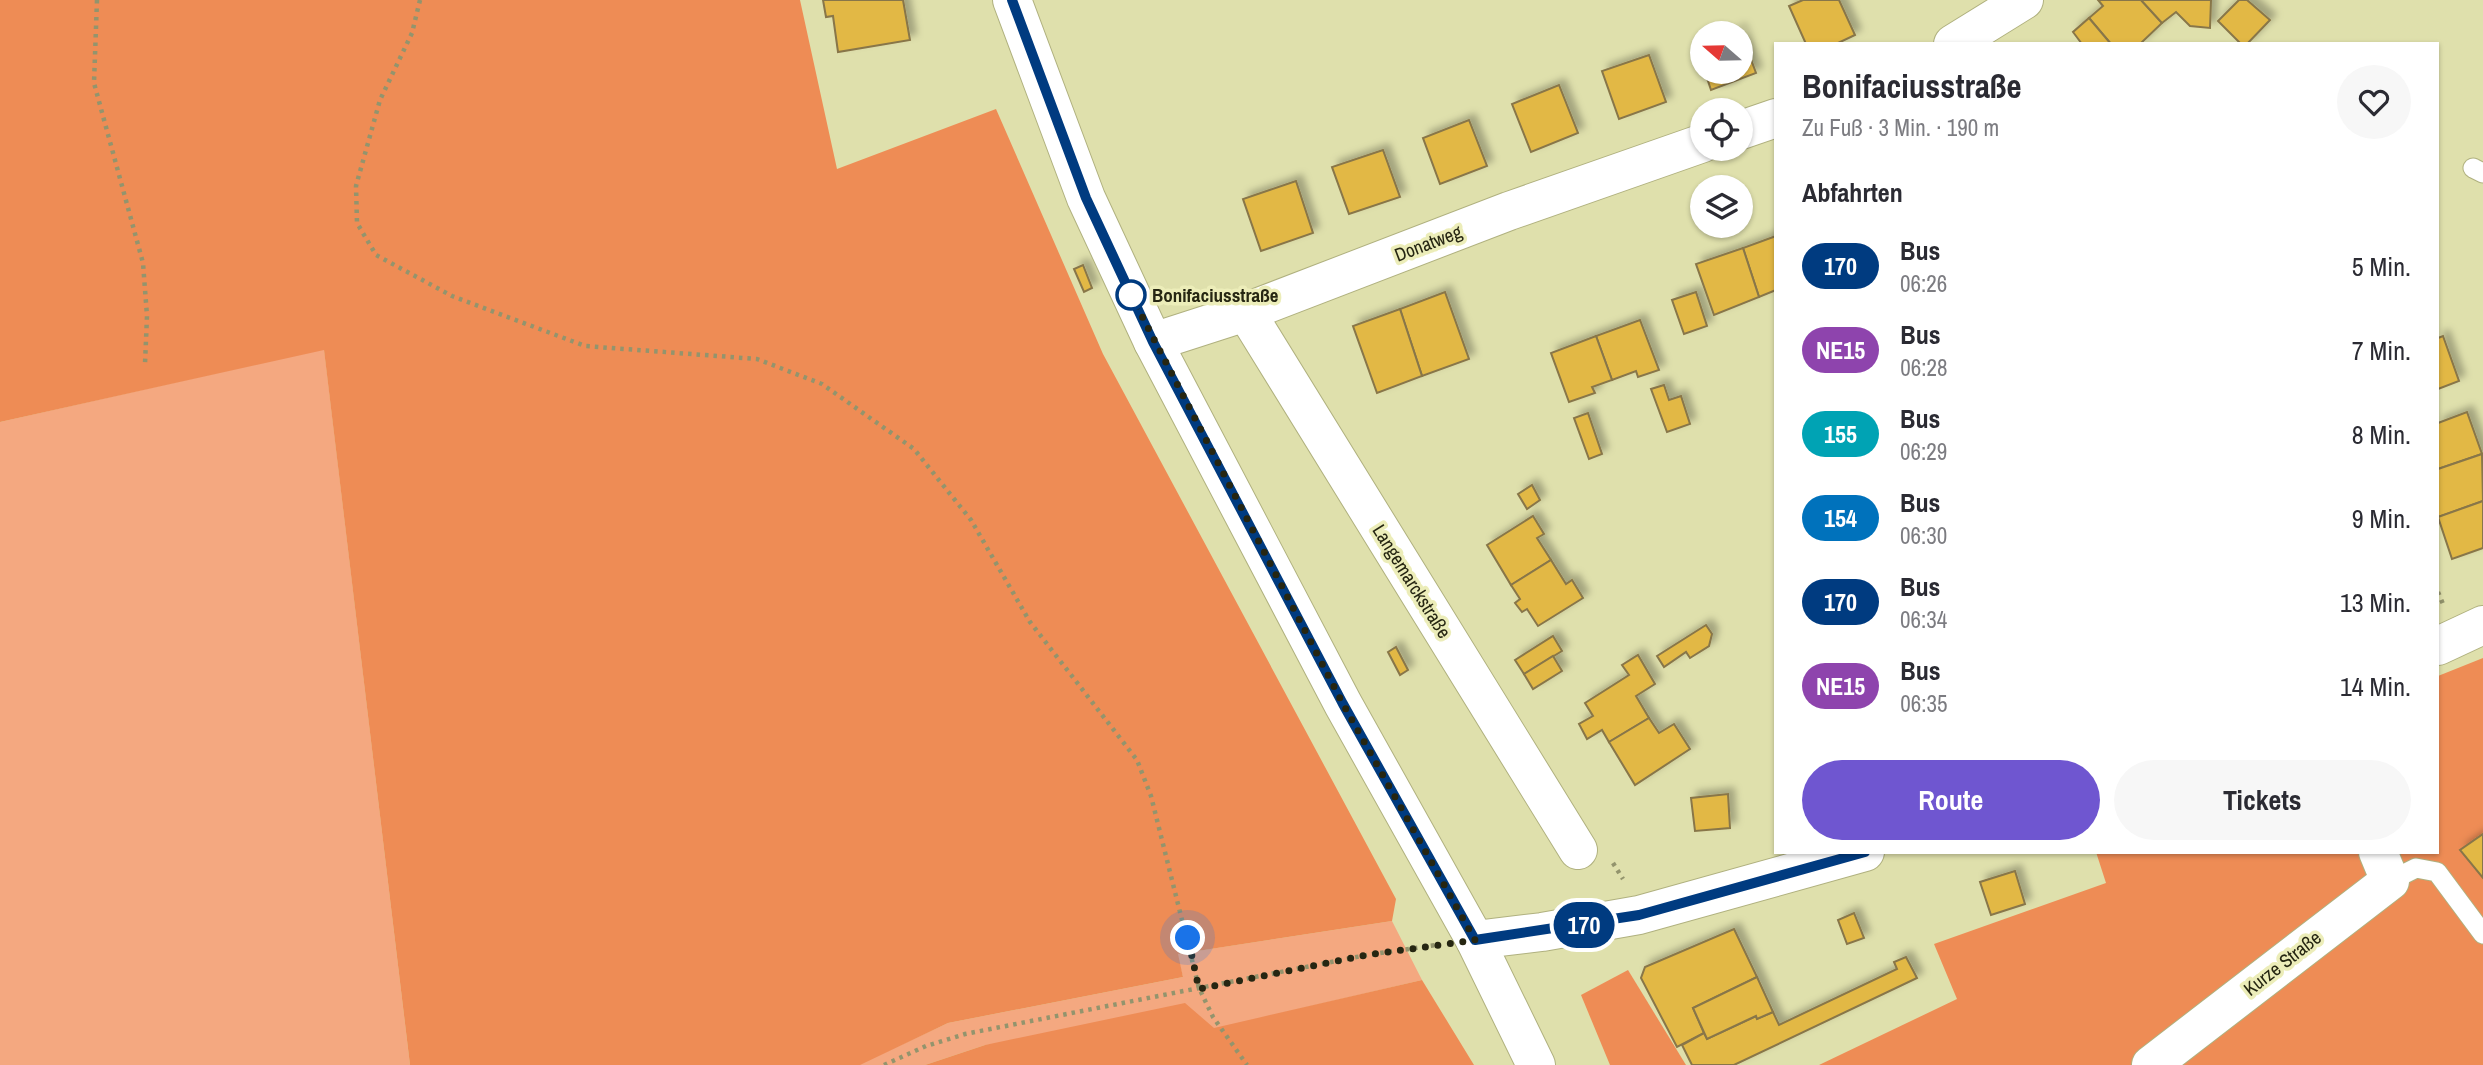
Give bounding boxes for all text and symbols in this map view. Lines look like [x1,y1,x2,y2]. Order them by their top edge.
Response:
north arrow [1690,21,1754,84]
map controls [1690,21,1753,238]
text: Bonifaciusstraße [1802,64,2022,108]
button: heart [2337,65,2411,139]
button: locate [1690,98,1753,161]
text: Zu Fuß · 3 Min. · 190 m [1802,112,1999,143]
button: layers [1690,175,1753,238]
text: Abfahrten [1802,175,1903,210]
street label: Donatweg [1391,218,1466,268]
text: Bus [1900,233,1940,268]
text: 5 Min. [2352,249,2411,284]
text: 170 [1824,250,1857,282]
text: 06:26 [1900,268,1947,299]
marker: Bonifaciusstraße [1116,280,1146,310]
place label: Bonifaciusstraße [1152,282,1279,308]
text: Bus [1900,317,1941,352]
text: 7 Min. [2352,333,2411,368]
text: NE15 [1816,334,1865,366]
text: 06:28 [1900,352,1947,383]
text: Bus [1900,401,1940,436]
text: 8 Min. [2352,417,2411,452]
text: 155 [1824,418,1857,450]
text: 06:29 [1900,436,1947,467]
text: Bus [1900,485,1940,520]
text: 9 Min. [2352,501,2411,536]
text: 154 [1824,502,1857,534]
street label: Langemarckstraße [1367,519,1457,643]
text: 06:30 [1900,520,1947,551]
text: Bus [1900,569,1940,604]
text: 13 Min. [2340,585,2411,620]
text: 170 [1824,586,1857,618]
text: 06:34 [1900,604,1947,635]
text: Bus [1900,653,1941,688]
text: 14 Min. [2340,669,2411,704]
text: NE15 [1816,670,1865,702]
text: 06:35 [1900,688,1947,719]
button: Route [1802,760,2100,840]
button: Tickets [2114,760,2411,840]
line badge: 170 [1544,902,1624,948]
text: 170 [1568,909,1600,941]
your location [1170,920,1205,955]
street label: Kurze Straße [2238,924,2326,1002]

